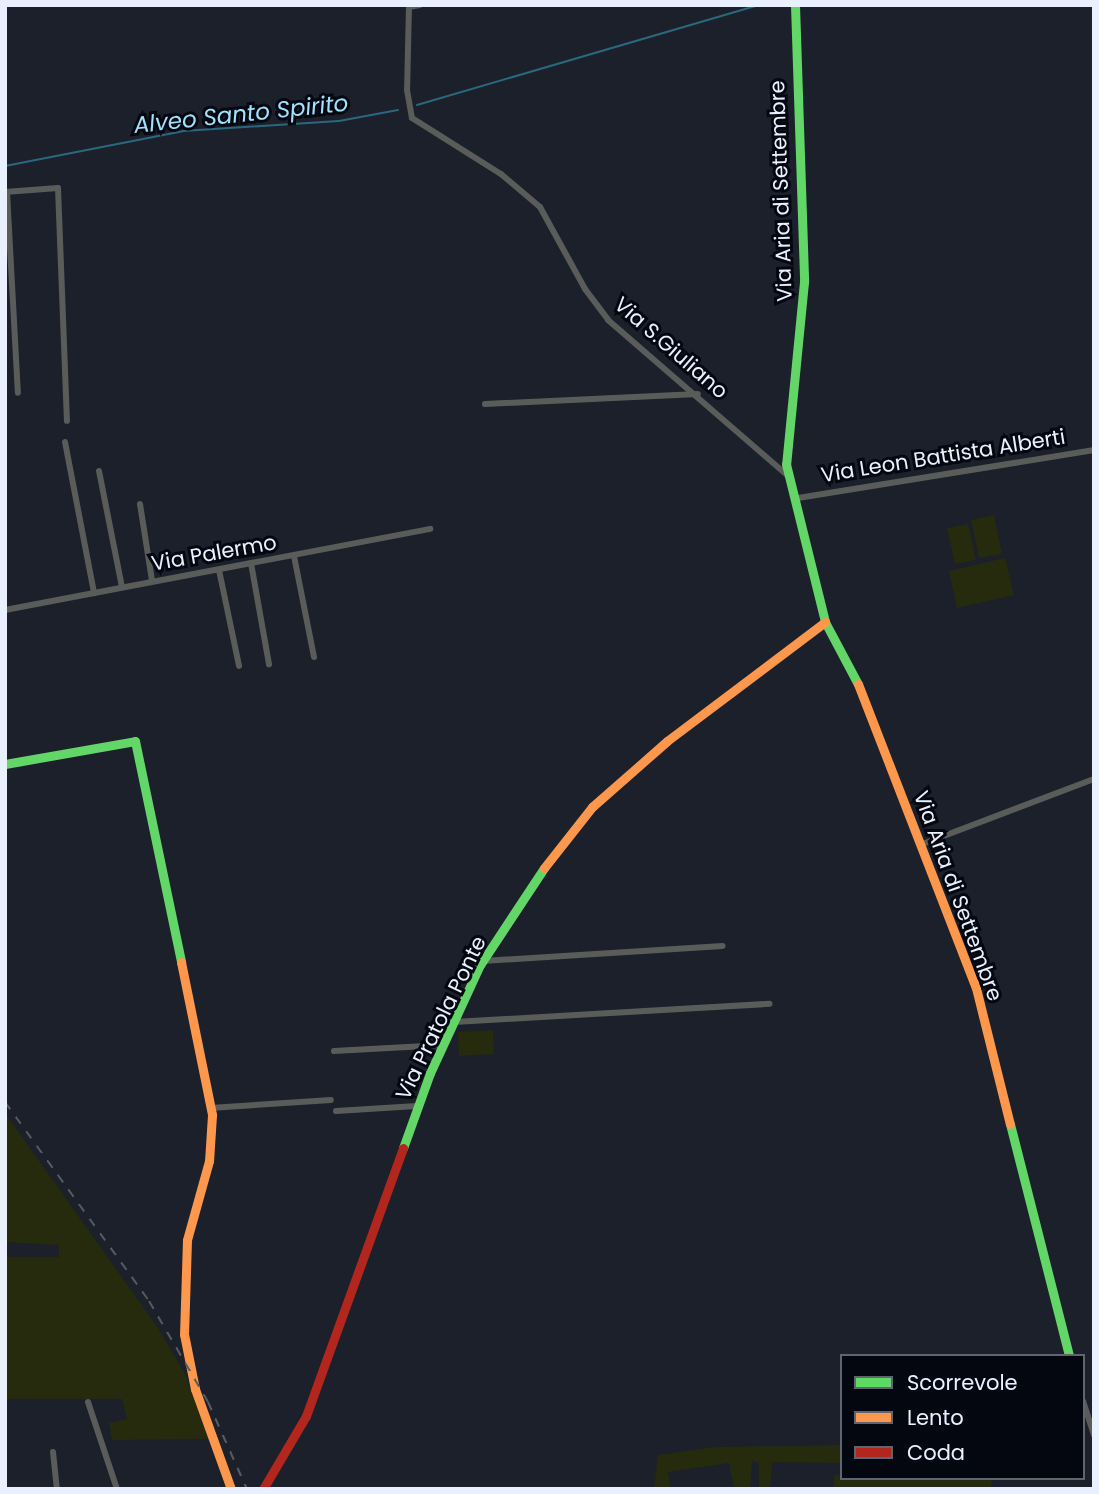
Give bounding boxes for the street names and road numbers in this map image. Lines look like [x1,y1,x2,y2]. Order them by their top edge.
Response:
street label: Via Aria di Settembre [765,80,797,302]
street label: Via S.Giuliano [609,292,733,404]
street label: Via Leon Battista Alberti [819,424,1067,488]
street label: Via Palermo [149,530,279,576]
street label: Via Aria di Settembre [908,788,1008,1004]
street label: Via Pratola Ponte [390,932,492,1104]

